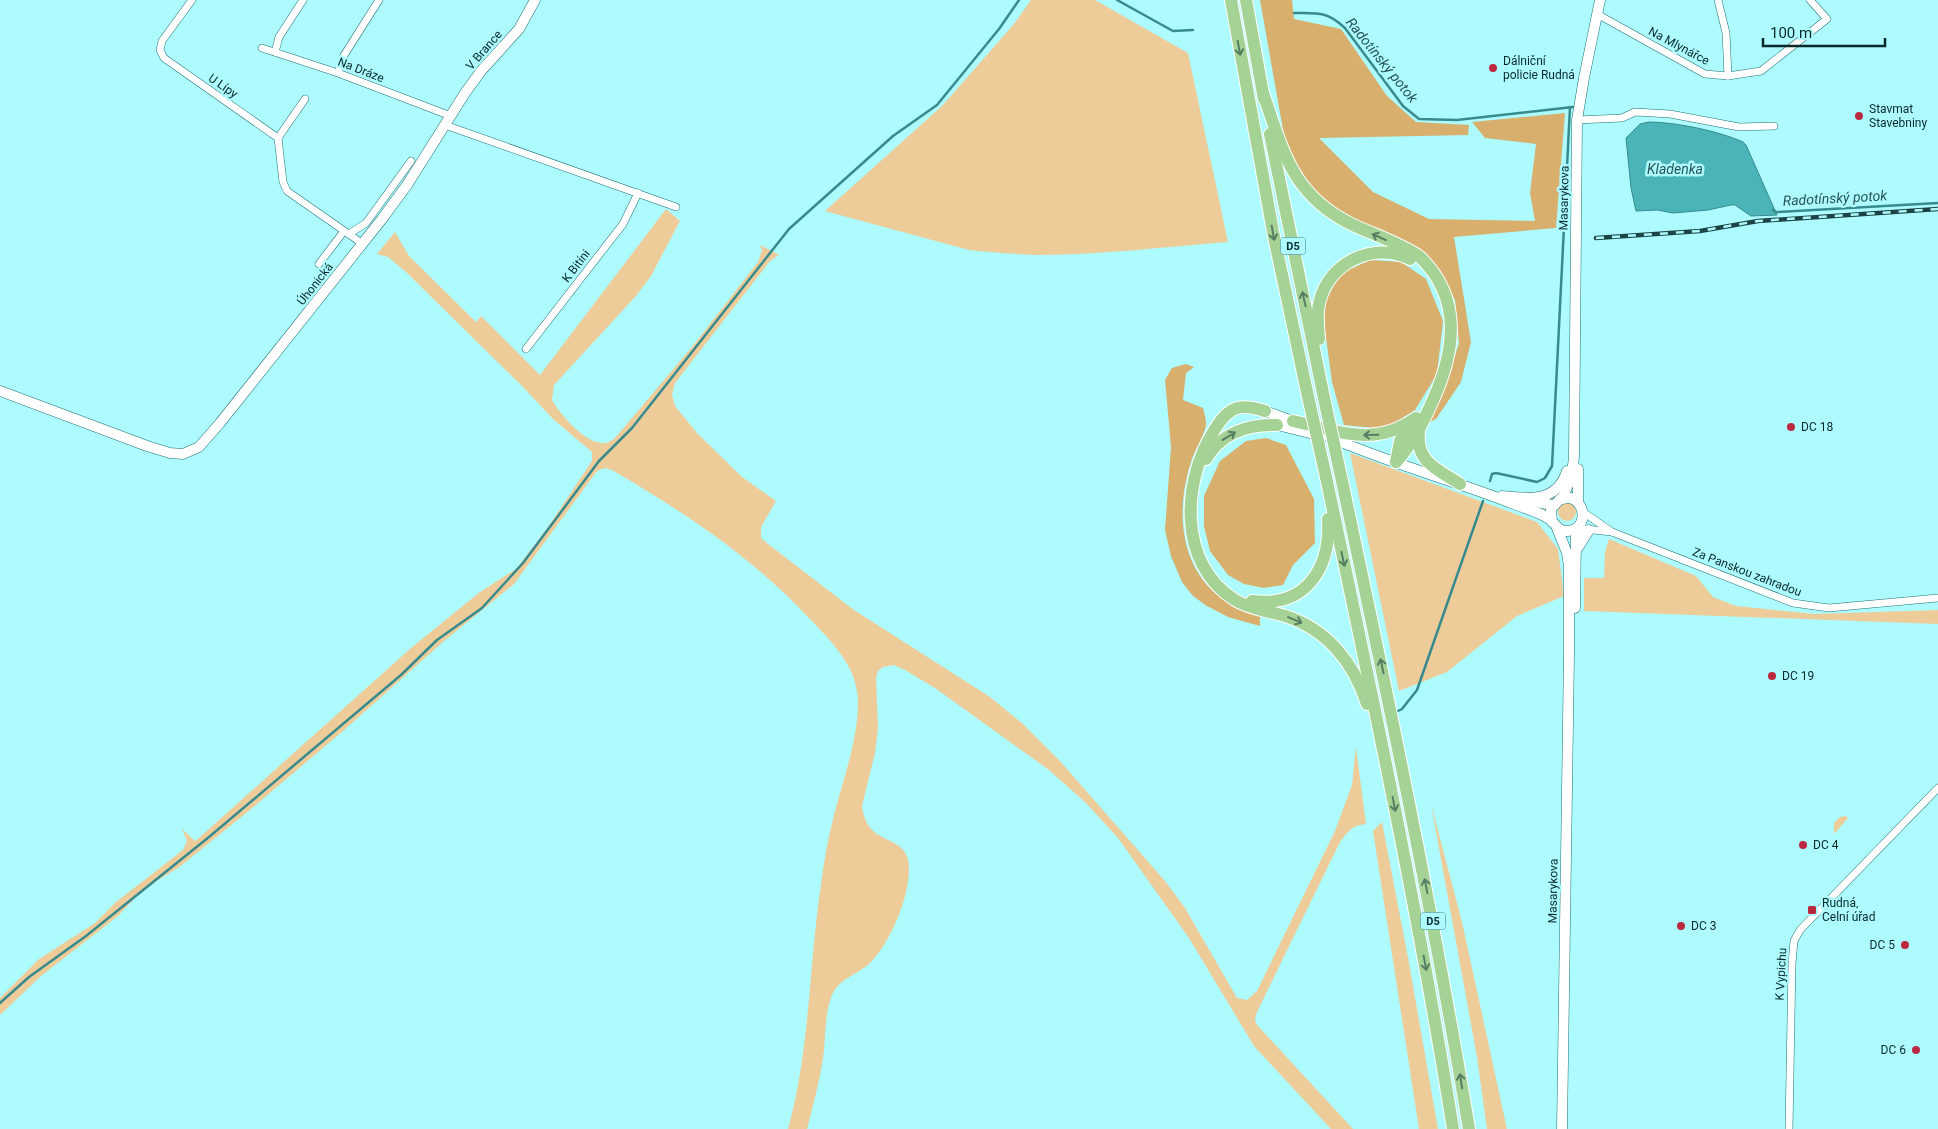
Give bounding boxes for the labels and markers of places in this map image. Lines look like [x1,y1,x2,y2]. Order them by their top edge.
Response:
place label: Dálniční policie Rudná [1503,54,1575,82]
marker: Dálniční policie Rudná [1487,62,1499,74]
place label: Stavmat Stavebniny [1869,102,1928,130]
marker: Stavmat Stavebniny [1853,110,1865,122]
place label: DC 18 [1801,420,1833,434]
marker: DC 18 [1785,421,1797,433]
place label: DC 19 [1782,669,1814,683]
marker: DC 19 [1766,670,1778,682]
place label: DC 4 [1813,838,1839,852]
marker: DC 4 [1797,839,1809,851]
place label: Rudná, Celní úřad [1822,896,1875,924]
marker: Rudná, Celní úřad [1806,904,1818,916]
place label: DC 3 [1691,919,1716,933]
marker: DC 3 [1675,920,1687,932]
place label: DC 5 [1870,938,1895,952]
marker: DC 5 [1899,939,1911,951]
place label: DC 6 [1881,1043,1906,1057]
marker: DC 6 [1910,1044,1922,1056]

